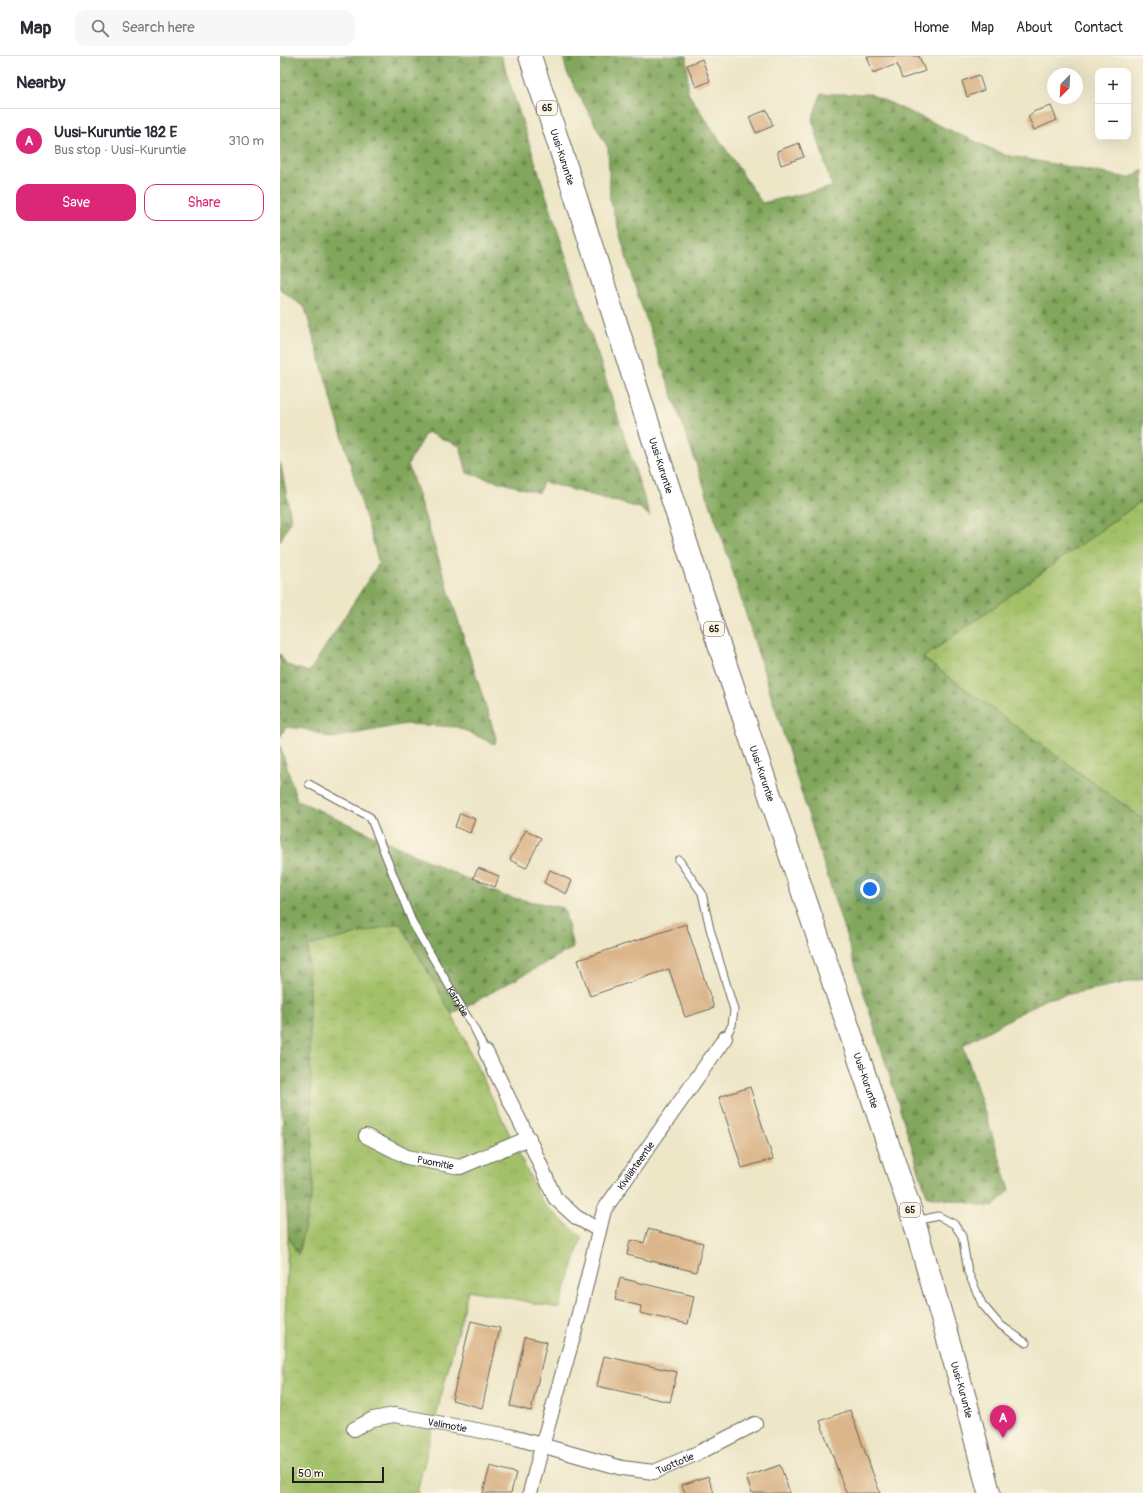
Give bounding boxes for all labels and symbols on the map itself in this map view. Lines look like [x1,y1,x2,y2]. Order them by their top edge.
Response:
north arrow [1047,68,1083,104]
road number: 65 [537,101,557,115]
street label: Uusi-Kuruntie [547,128,577,187]
street label: Uusi-Kuruntie [646,436,675,495]
road number: 65 [704,622,724,636]
street label: Uusi-Kuruntie [747,744,777,803]
your location [860,879,880,899]
street label: Kärrytie [444,984,471,1019]
street label: Uusi-Kuruntie [850,1051,880,1110]
street label: Kivilähteentie [615,1140,657,1193]
street label: Puomitie [416,1154,455,1173]
road number: 65 [900,1203,920,1217]
street label: Uusi-Kuruntie [948,1360,975,1419]
pin: A [990,1405,1016,1438]
street label: Valimotie [427,1416,468,1435]
street label: Tuottotie [654,1450,696,1477]
scale bar [292,1465,384,1484]

